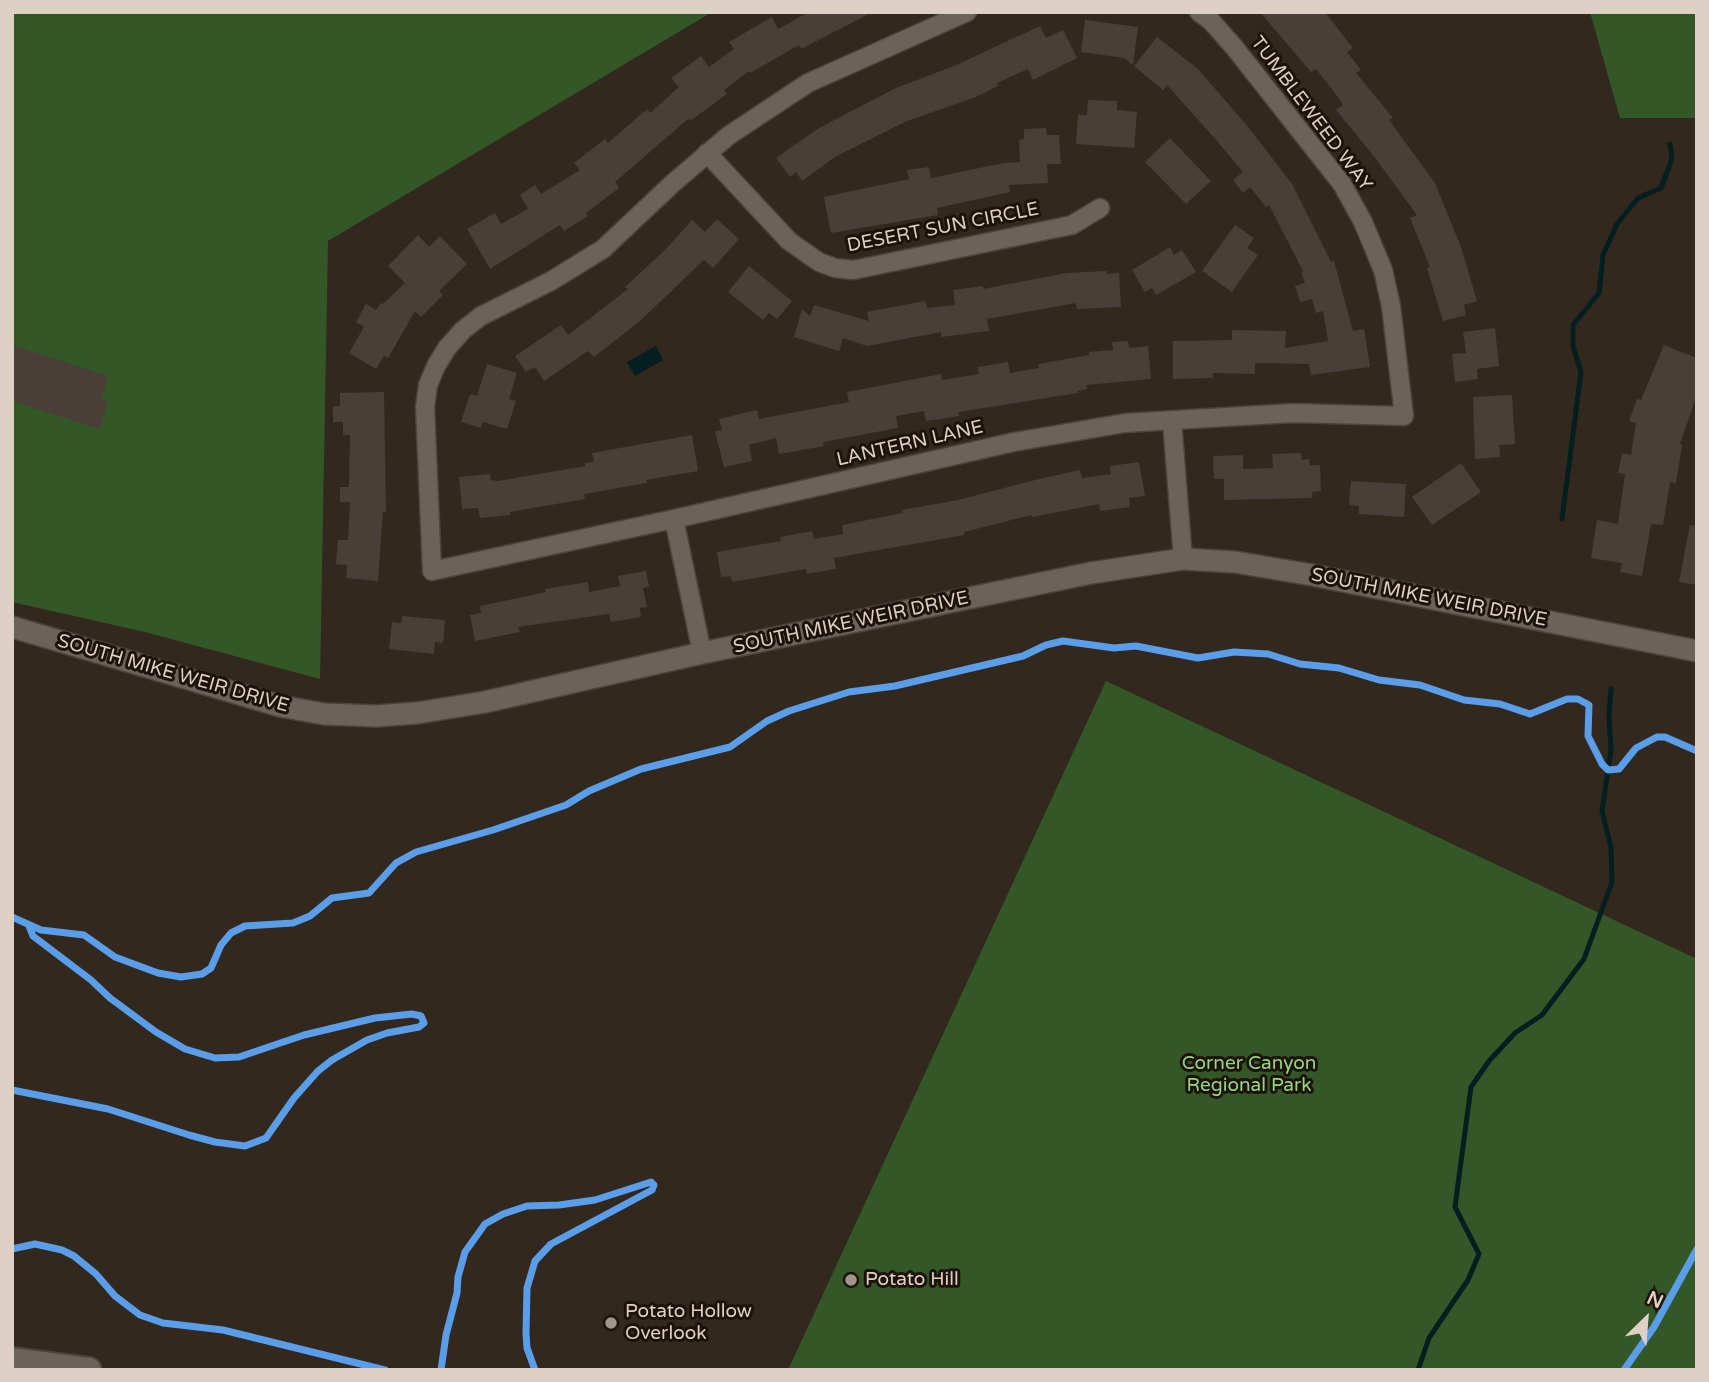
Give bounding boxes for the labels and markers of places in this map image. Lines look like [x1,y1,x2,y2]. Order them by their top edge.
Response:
place label: Potato Hill [865,1269,959,1291]
marker: Potato Hill [843,1272,859,1288]
place label: Potato Hollow Overlook [625,1301,752,1345]
marker: Potato Hollow Overlook [603,1315,619,1331]

